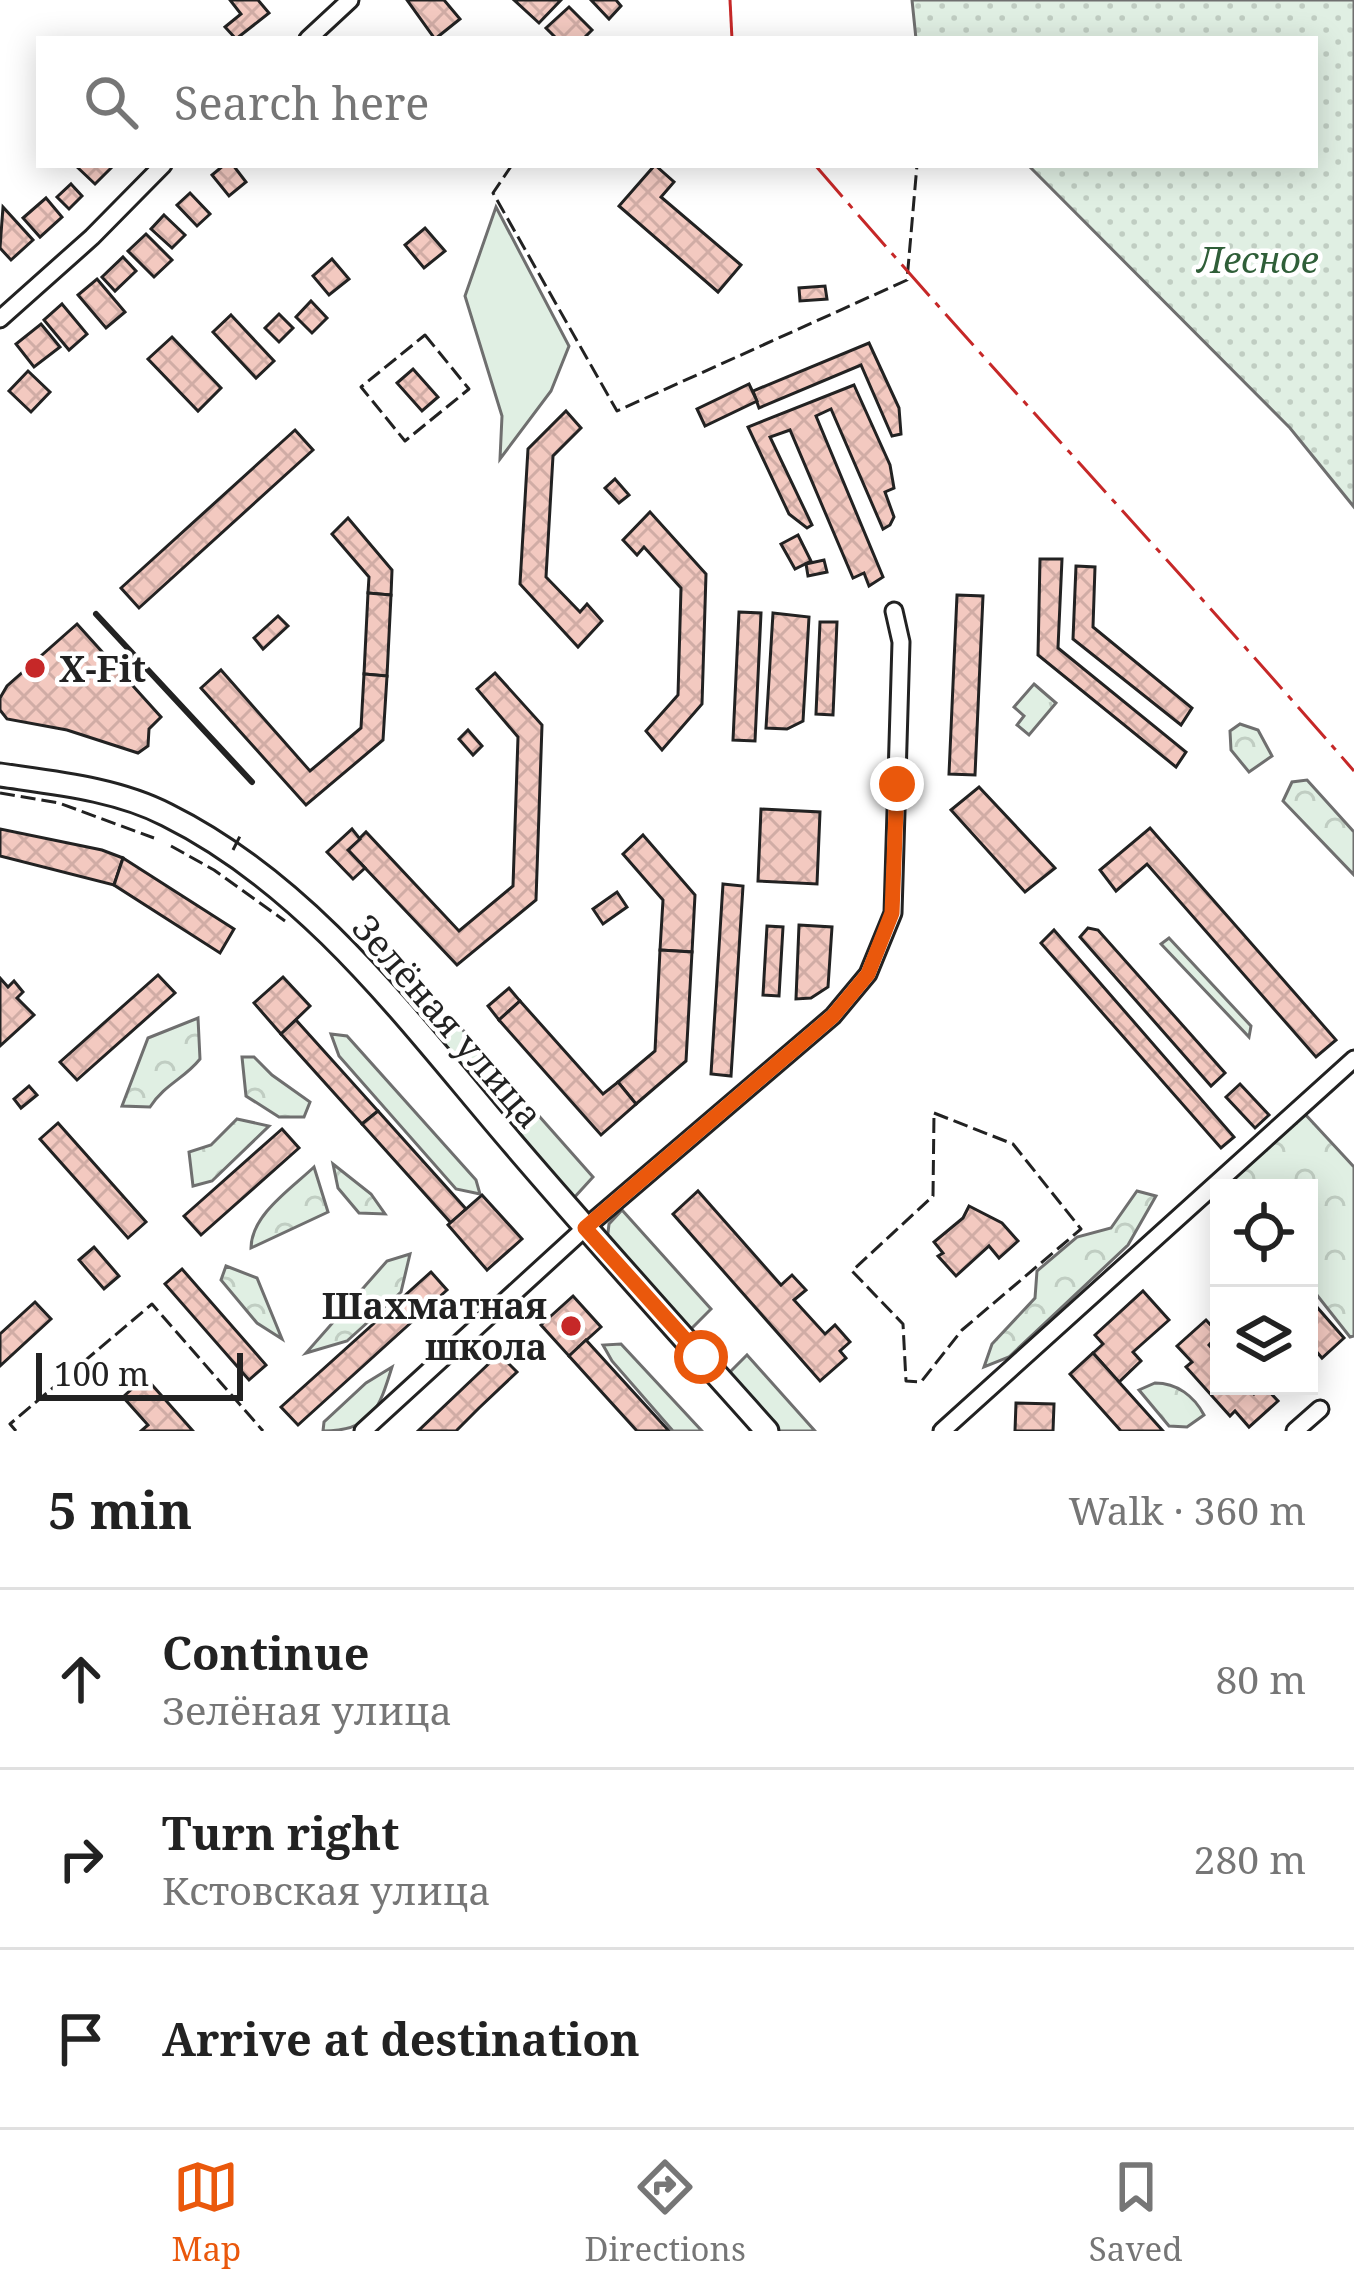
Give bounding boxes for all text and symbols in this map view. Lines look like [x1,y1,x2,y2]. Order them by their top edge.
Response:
search box [36,36,1318,168]
icon: search [78,69,144,135]
text: Search here [174,72,429,133]
park label: Лесное [1195,235,1319,284]
place label: X-Fit [59,644,146,693]
marker: X-Fit [22,655,48,681]
route end [870,757,924,811]
street label: Зелёная улица [342,904,554,1138]
map controls [1210,1179,1318,1395]
button: locate [1210,1179,1318,1287]
place label: Шахматная школа [322,1281,547,1371]
button: layers [1210,1287,1318,1395]
marker: Шахматная школа [558,1313,584,1339]
route start [674,1330,728,1384]
scale bar [36,1347,243,1400]
text: 100 m [54,1351,149,1396]
text: 5 min [48,1474,192,1544]
text: Walk · 360 m [1069,1483,1306,1536]
text: Continue [162,1622,370,1683]
icon: ahead [48,1646,114,1712]
text: 80 m [1215,1652,1306,1705]
text: Зелёная улица [162,1683,452,1736]
text: Turn right [162,1802,399,1863]
icon: right [48,1826,114,1892]
text: 280 m [1194,1832,1306,1885]
text: Кстовская улица [162,1863,491,1916]
icon: arrive [48,2006,114,2072]
text: Arrive at destination [162,2008,640,2069]
tab: Map [172,2154,241,2271]
tab: Directions [584,2154,746,2271]
tab: Saved [1089,2154,1182,2271]

